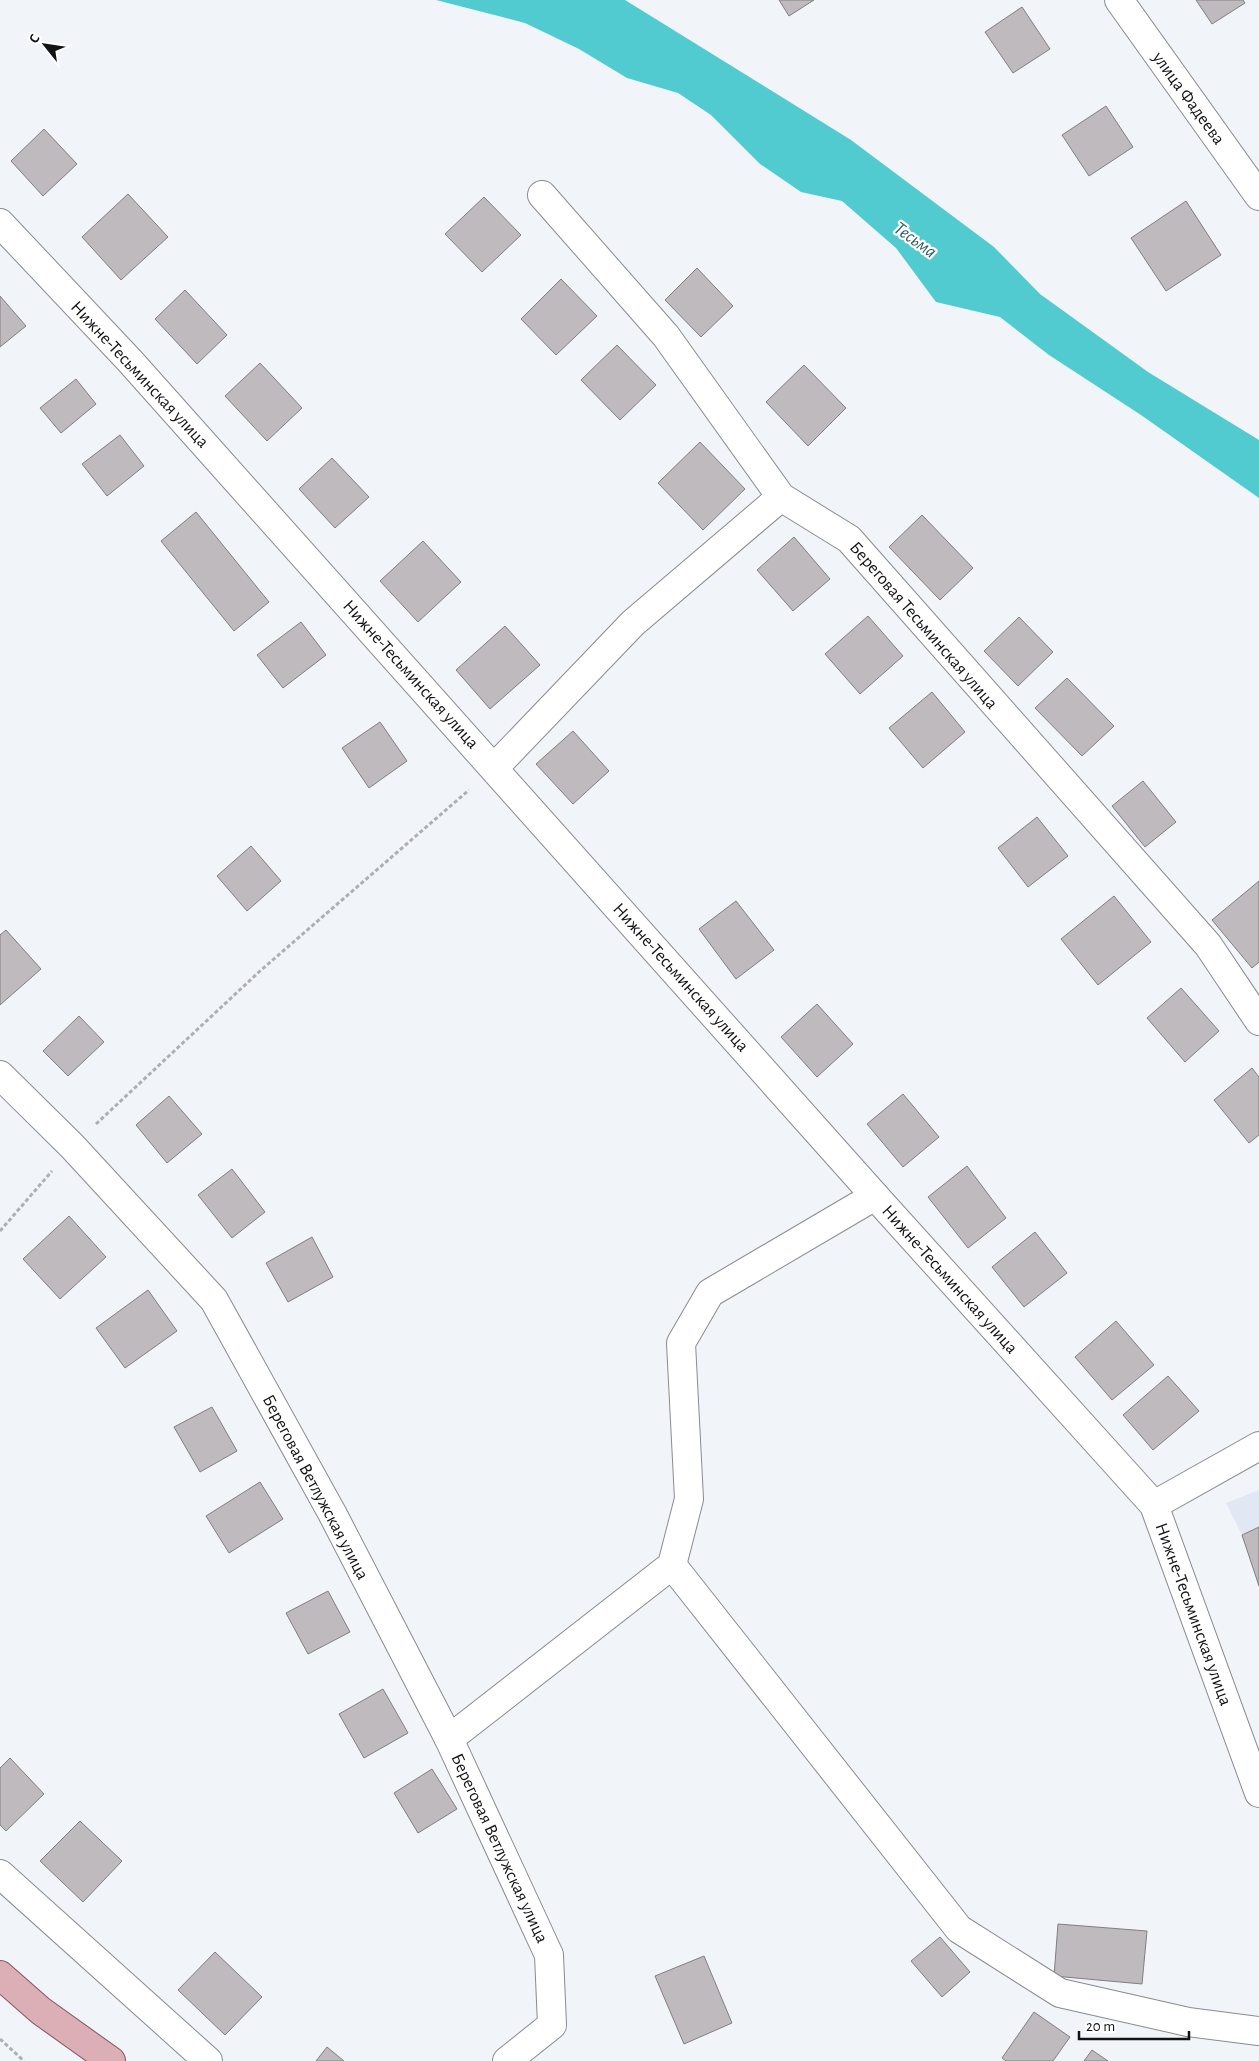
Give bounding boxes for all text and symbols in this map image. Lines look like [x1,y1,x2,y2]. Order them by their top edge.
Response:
north arrow [20,20,70,70]
text: С [27,32,43,46]
street label: улица Фадеева [1148,48,1228,148]
water label: Тесьма [890,219,940,262]
street label: Нижне-Тесьминская улица [67,298,212,451]
street label: Береговая Тесьминская улица [846,538,1001,713]
street label: Нижне-Тесьминская улица [339,597,482,752]
street label: Нижне-Тесьминская улица [609,900,752,1055]
street label: Нижне-Тесьминская улица [878,1202,1021,1357]
street label: Береговая Ветлужская улица [259,1392,372,1583]
street label: Нижне-Тесьминская улица [1152,1520,1235,1708]
street label: Береговая Ветлужская улица [447,1751,551,1946]
scale bar [1079,2008,1189,2040]
text: 20 m [1086,2019,1115,2034]

